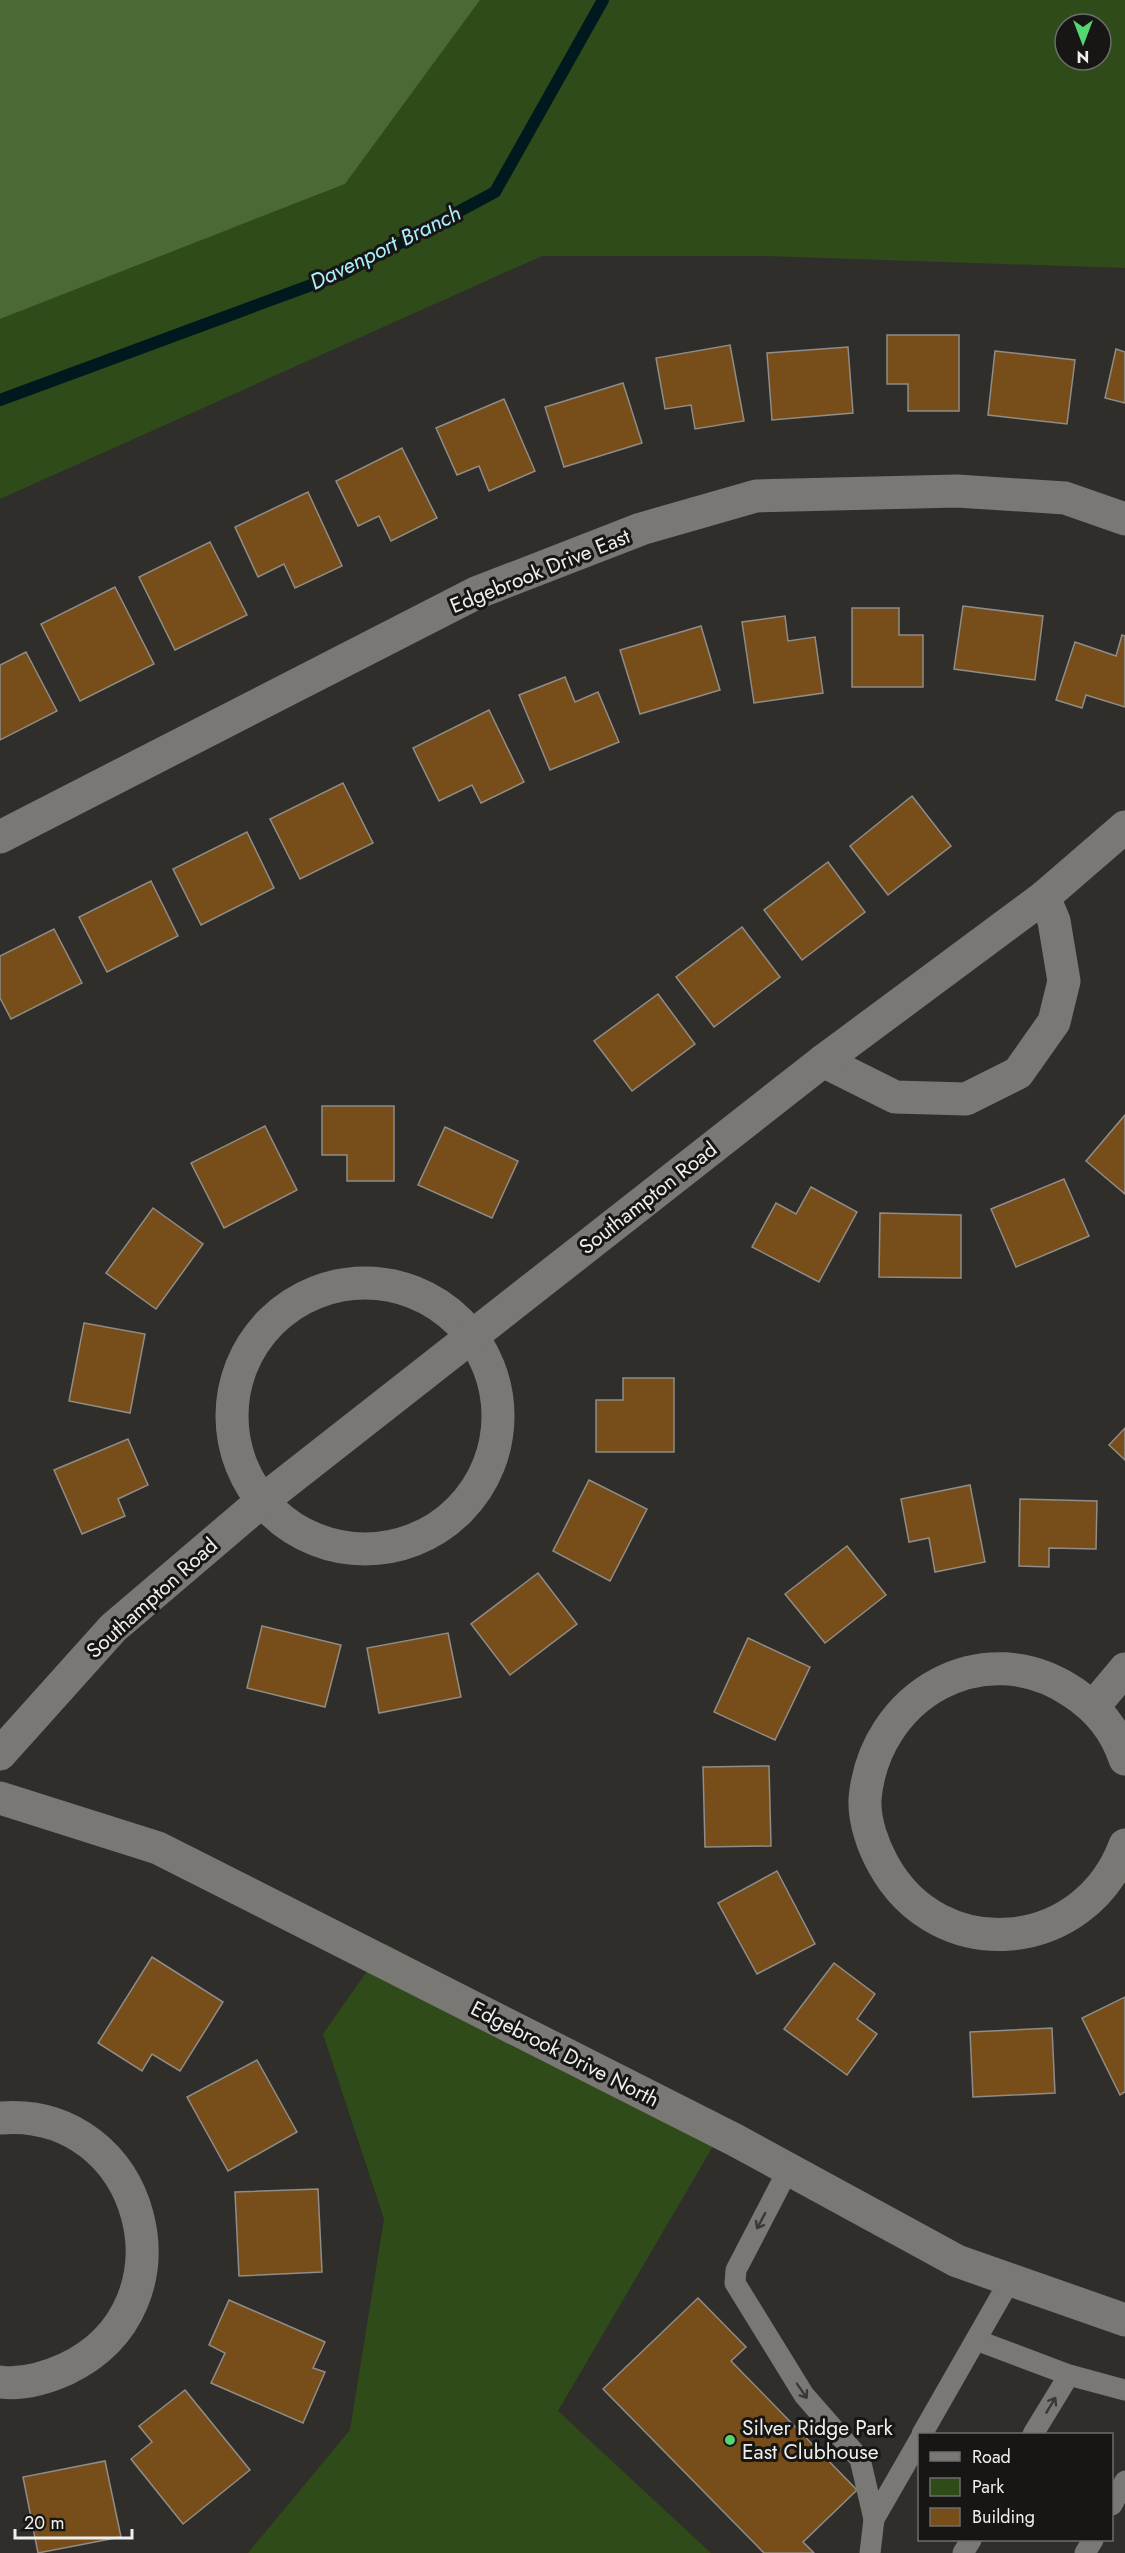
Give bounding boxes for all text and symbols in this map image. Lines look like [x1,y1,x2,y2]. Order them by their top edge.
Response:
north arrow [1053,12,1113,72]
text: N [1077,45,1089,68]
water label: Davenport Branch [304,197,466,297]
street label: Edgebrook Drive East [445,521,635,621]
street label: Southampton Road [573,1135,723,1261]
street label: Southampton Road [80,1531,224,1665]
street label: Edgebrook Drive North [466,1994,664,2114]
one-way arrow [755,2212,766,2230]
one-way arrow [796,2382,808,2398]
one-way arrow [1045,2397,1057,2414]
place label: Silver Ridge Park East Clubhouse [742,2413,893,2467]
marker: Silver Ridge Park East Clubhouse [723,2433,737,2447]
legend [918,2433,1113,2541]
text: Road [972,2444,1011,2470]
text: Park [972,2474,1004,2500]
scale bar [15,2502,132,2540]
text: Building [972,2504,1035,2530]
text: 20 m [24,2510,64,2536]

